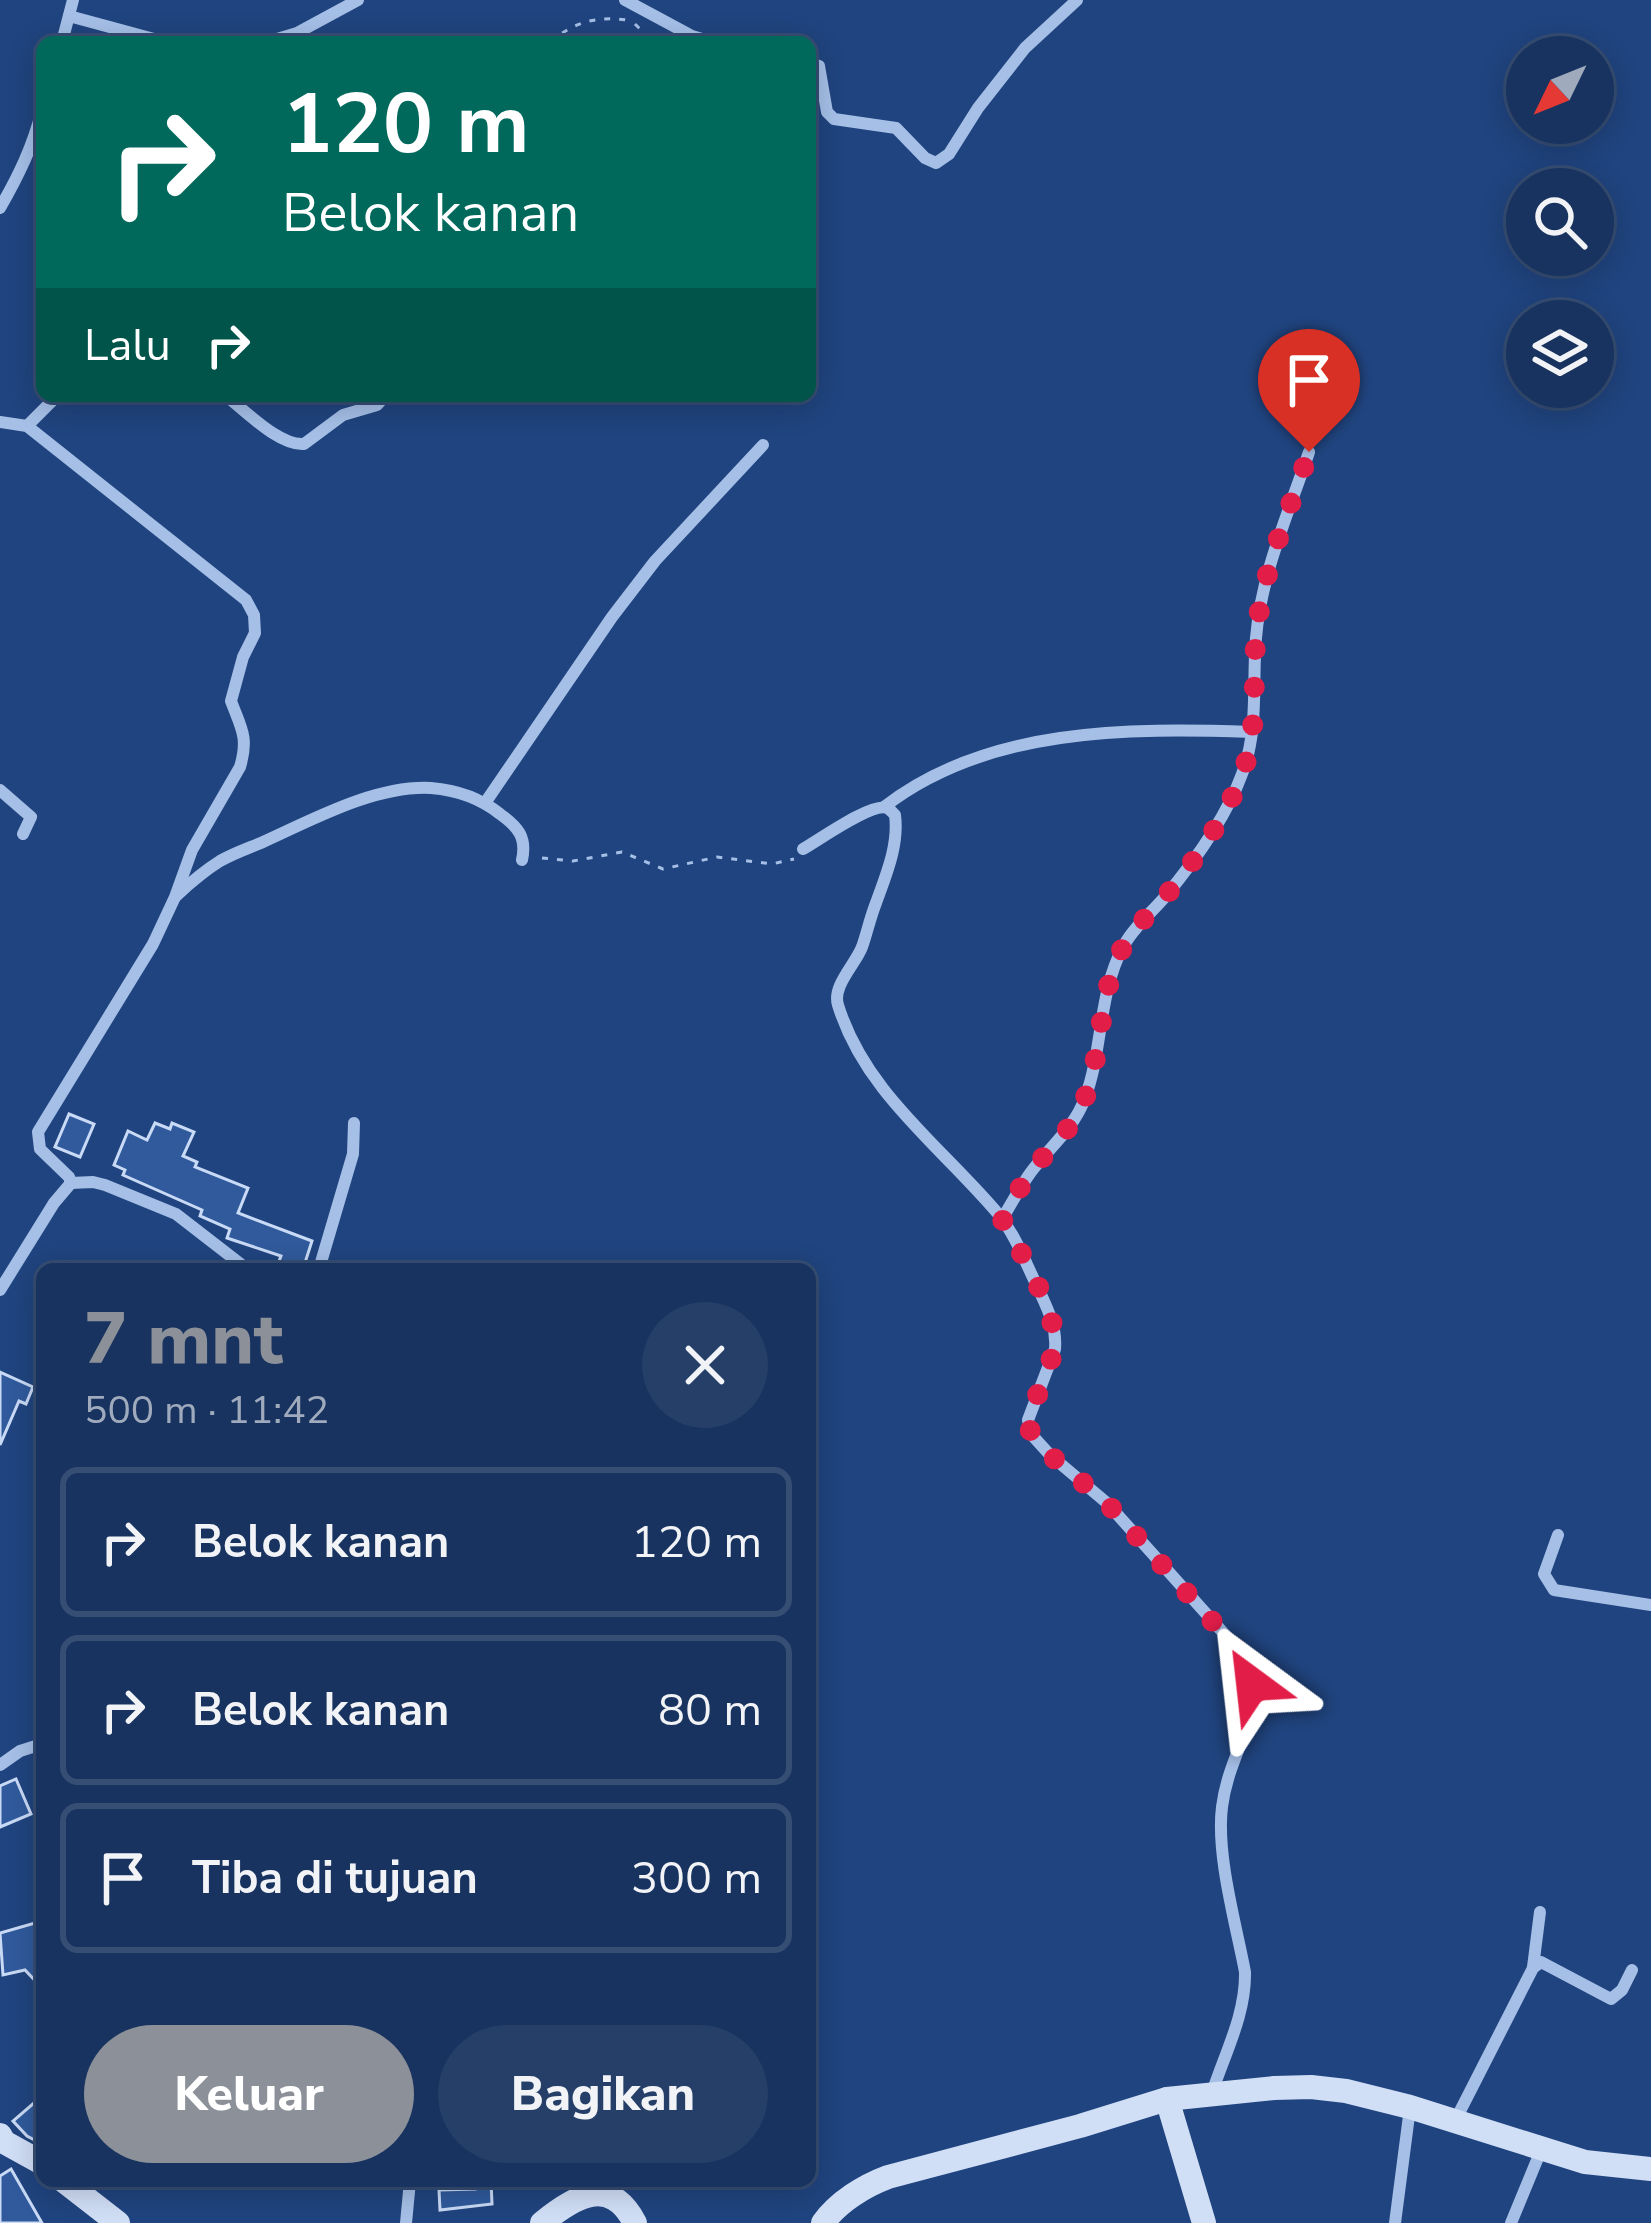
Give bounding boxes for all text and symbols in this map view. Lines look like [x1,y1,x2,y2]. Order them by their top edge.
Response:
north arrow [1506,36,1614,144]
map controls [1506,36,1614,408]
text: 120 m [282,67,530,182]
icon: right [84,84,240,240]
button: search [1506,168,1614,276]
text: Belok kanan [282,176,579,250]
button: layers [1506,300,1614,408]
icon: right [195,312,261,378]
text: Lalu [84,315,171,376]
pin [1258,329,1360,452]
icon: arrive [1276,347,1342,413]
text: 7 mnt [84,1290,283,1388]
button: close [642,1302,768,1428]
text: 500 m · 11:42 [84,1384,329,1437]
icon: right [90,1509,156,1575]
text: Belok kanan [192,1512,449,1573]
text: 120 m [631,1512,762,1573]
position arrow [1189,1621,1315,1747]
icon: right [90,1677,156,1743]
text: Belok kanan [192,1680,449,1741]
text: 80 m [658,1680,762,1741]
icon: arrive [90,1845,156,1911]
text: Tiba di tujuan [192,1848,478,1909]
text: 300 m [631,1848,762,1909]
button: Keluar [84,2025,414,2163]
button: Bagikan [438,2025,768,2163]

